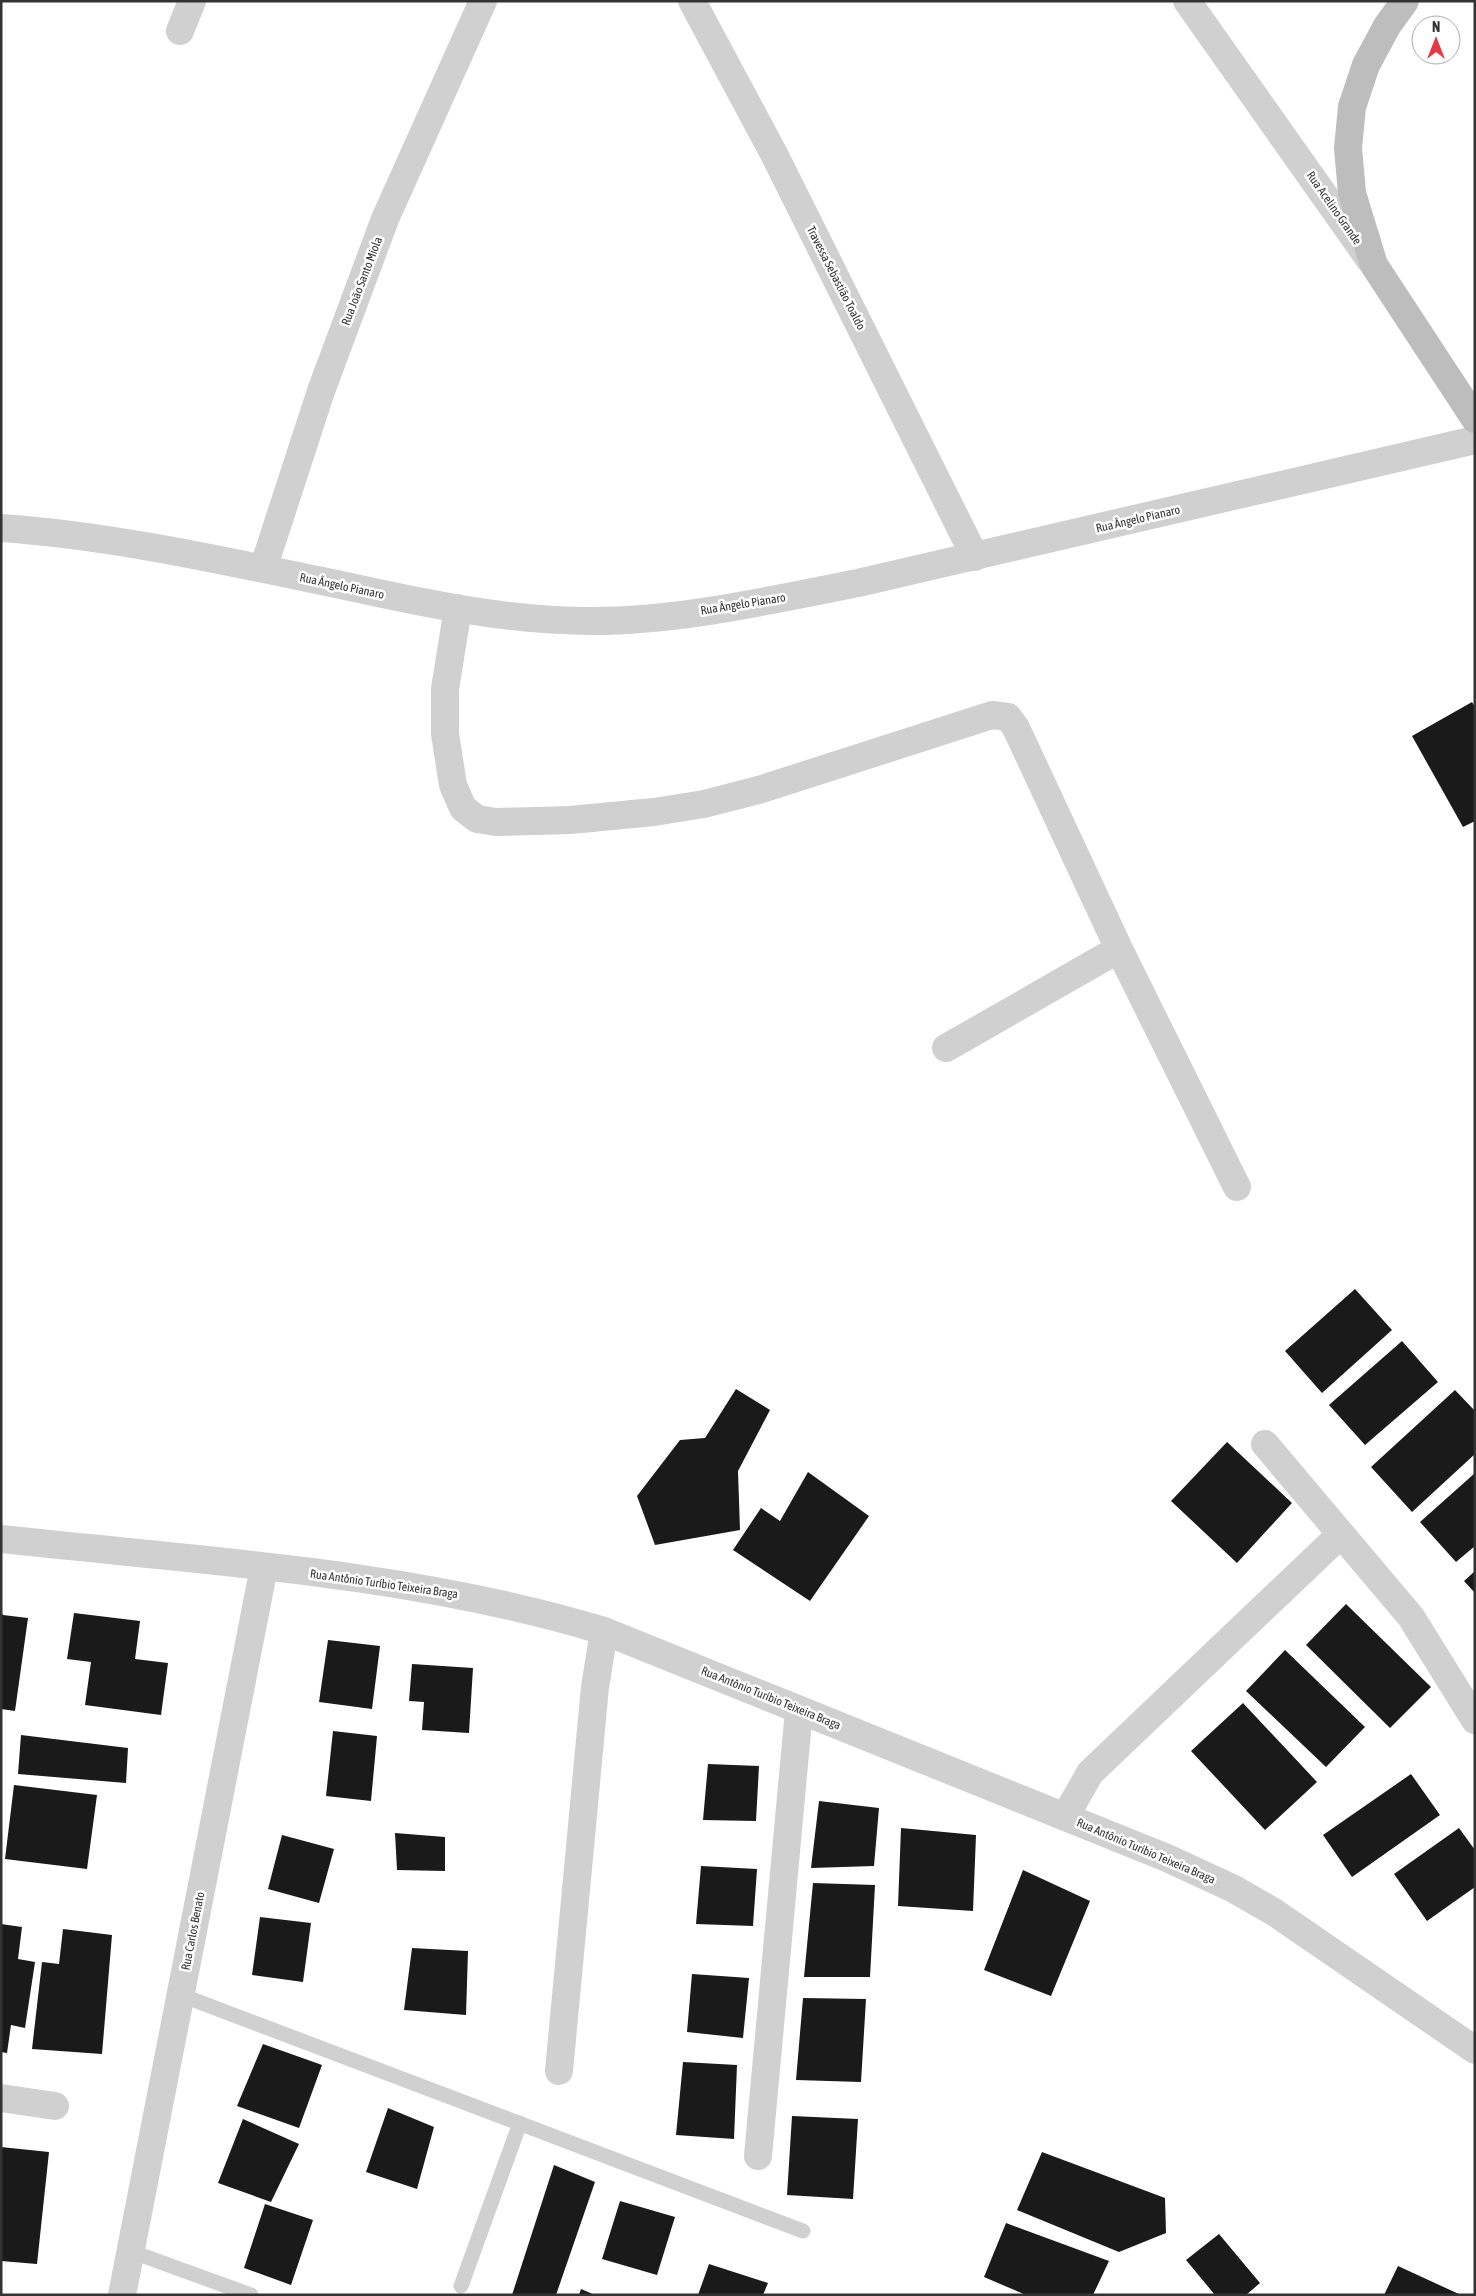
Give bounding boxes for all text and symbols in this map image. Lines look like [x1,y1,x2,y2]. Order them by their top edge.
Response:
north arrow [1411,15,1461,65]
text: N [1432,19,1440,35]
street label: Rua Acelino Grande [1304,169,1364,247]
street label: Travessa Sebastião Toaldo [804,224,868,333]
street label: Rua João Santo Miola [339,235,385,327]
street label: Rua Ângelo Pianaro [1095,502,1182,535]
street label: Rua Ângelo Pianaro [298,570,386,602]
street label: Rua Ângelo Pianaro [699,590,787,618]
street label: Rua Antônio Turíbio Teixeira Braga [309,1567,459,1601]
street label: Rua Antônio Turíbio Teixeira Braga [699,1664,843,1732]
street label: Rua Antônio Turíbio Teixeira Braga [1075,1815,1217,1887]
street label: Rua Carlos Benato [179,1890,208,1971]

